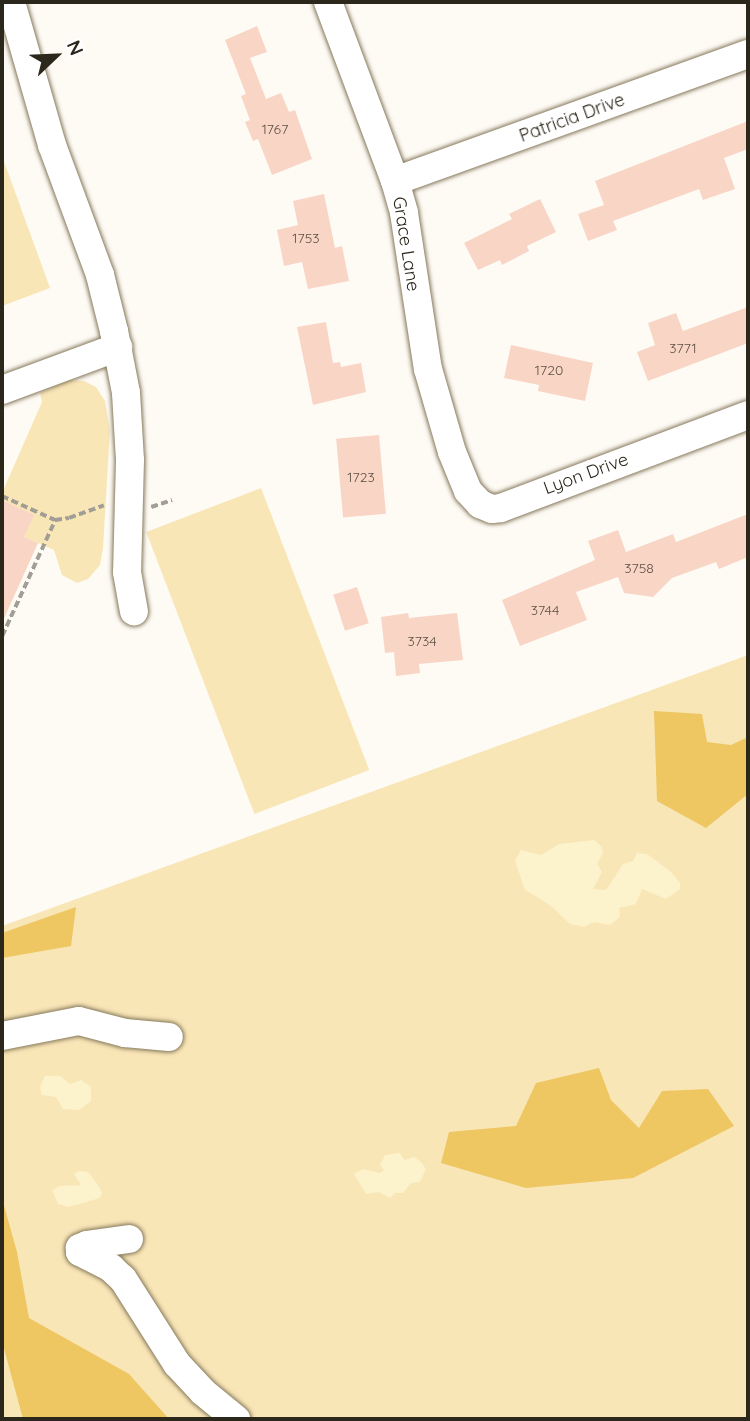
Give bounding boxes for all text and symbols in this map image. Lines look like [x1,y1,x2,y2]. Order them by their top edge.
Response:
north arrow [21,21,91,91]
text: N [62,37,89,59]
street label: Patricia Drive [516,89,628,147]
house number: 1767 [262,121,288,137]
street label: Grace Lane [388,195,424,293]
house number: 1753 [292,230,320,246]
house number: 3771 [669,340,697,356]
house number: 1720 [535,362,563,378]
street label: Lyon Drive [541,449,631,499]
house number: 1723 [347,469,375,485]
house number: 3758 [624,560,654,576]
house number: 3744 [531,602,559,618]
house number: 3734 [407,633,437,649]

